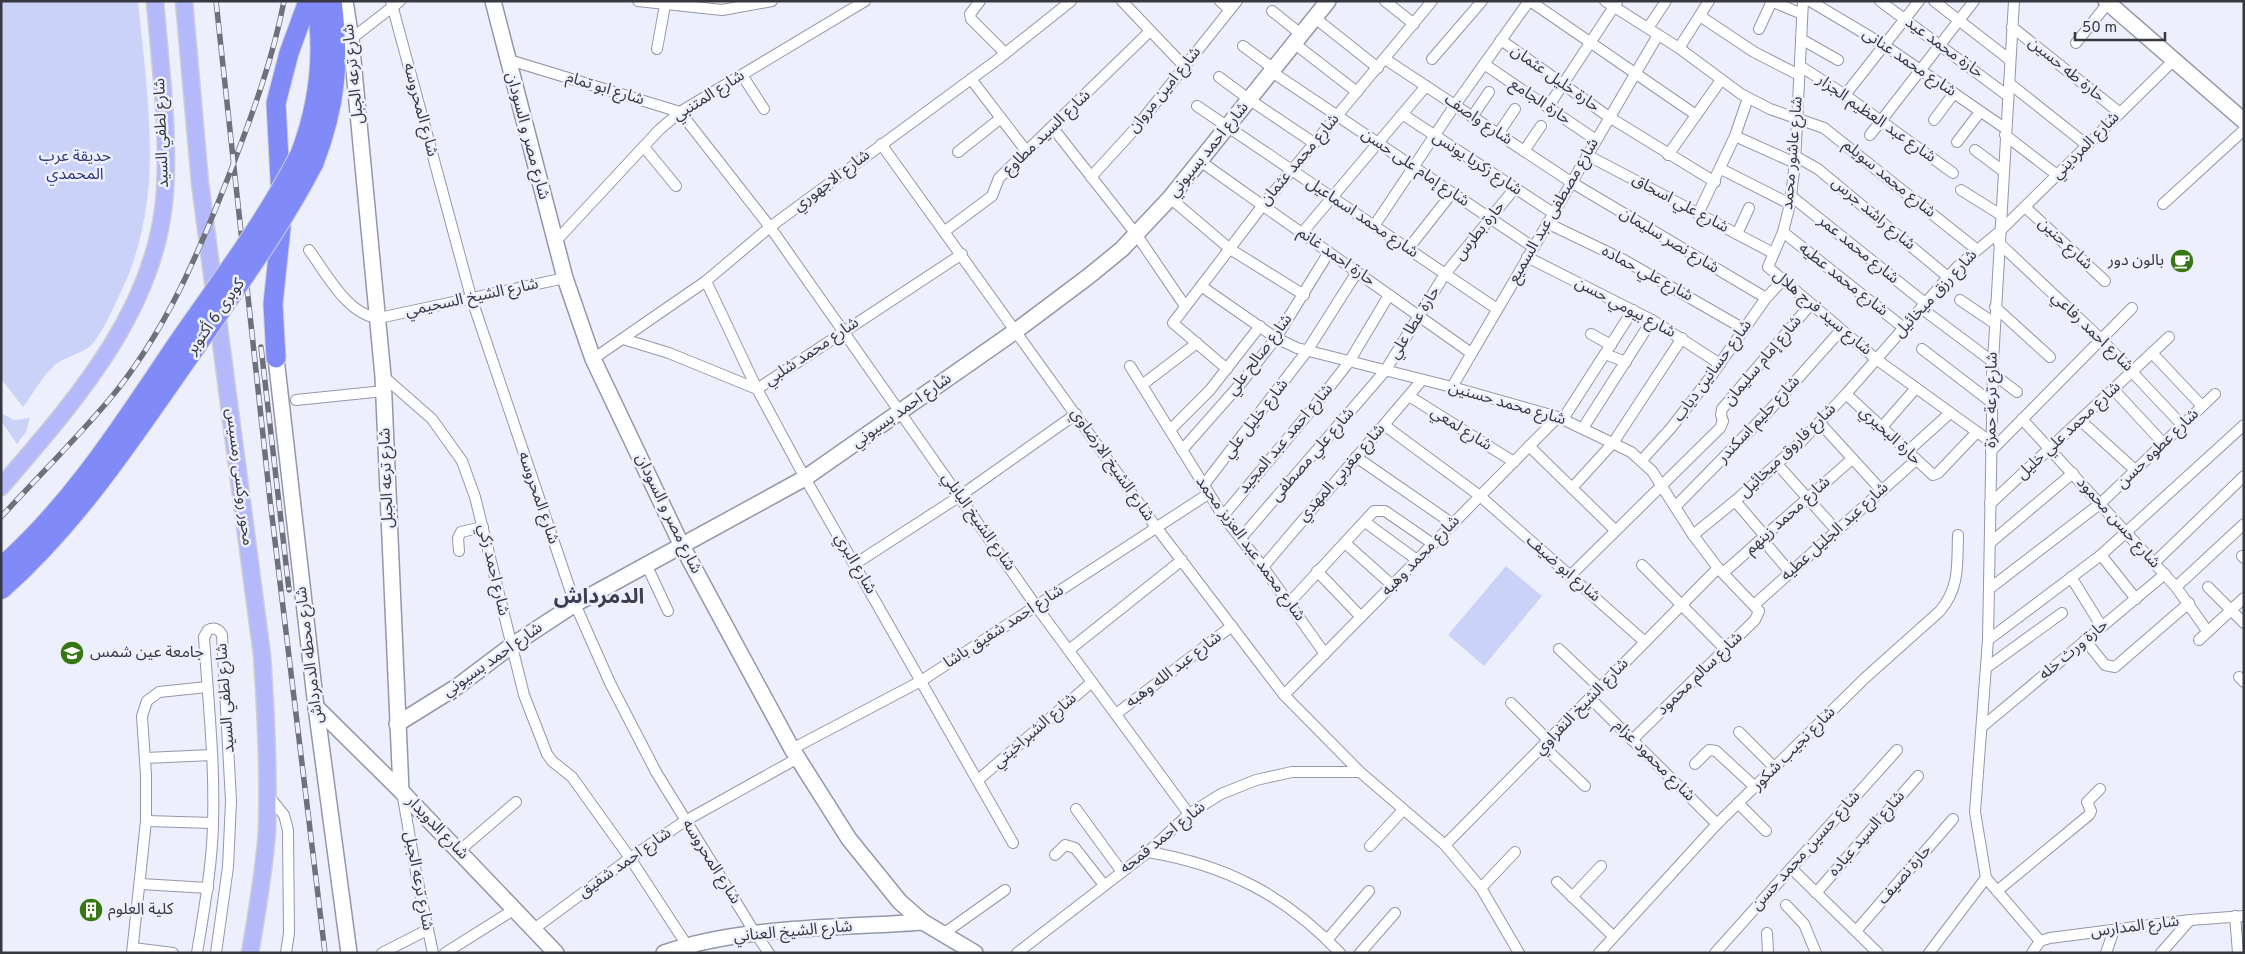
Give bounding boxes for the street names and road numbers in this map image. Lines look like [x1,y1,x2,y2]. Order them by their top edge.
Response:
street label: حارة محمد عيد [1901,13,1987,83]
street label: شارع ترعه الجبل [339,23,370,125]
street label: شارع محمد عنانى [1858,24,1960,103]
street label: حارة طه حسين [2024,33,2108,107]
street label: حارة خليل عثمان [1507,41,1603,117]
street label: شارع امين مروان [1124,43,1207,138]
street label: شارع المحروسه [397,61,442,159]
street label: شارع المتنبي [669,66,749,127]
street label: شارع ابو تمام [563,68,647,111]
street label: شارع مصر و السودان [499,70,554,202]
street label: شارع عبد العظيم الجزار [1811,70,1939,168]
street label: حارة الجامع [1505,74,1574,130]
street label: شارع لطفي السيد [150,78,175,188]
street label: شارع السيد مطاوع [999,86,1096,181]
street label: شارع واصف [1440,90,1516,151]
street label: شارع عاشور محمد [1778,95,1809,211]
street label: شارع احمد بسيوني [1164,98,1254,202]
street label: شارع المرديني [2048,108,2125,185]
street label: شارع محمد عثمان [1256,110,1345,211]
street label: شارع إمام على حسن [1356,124,1473,212]
street label: شارع زكريا يونس [1428,128,1526,201]
street label: شارع مصطفى عبد السميع [1504,135,1605,288]
street label: شارع محمد سويلم [1838,135,1939,223]
street label: شارع الاجهوري [790,146,875,217]
street label: شارع علي اسحاق [1628,170,1732,239]
street label: شارع محمد اسماعيل [1302,173,1422,264]
street label: شارع راشد جرس [1826,173,1919,256]
street label: حارة بطرس [1450,197,1510,265]
street label: شارع نصر سليمان [1615,203,1722,279]
street label: شارع محمد عمر [1812,211,1903,290]
street label: شارع حنين [2033,214,2097,275]
street label: حارة احمد غانم [1293,223,1379,292]
street label: شارع محمد عطيه [1794,239,1892,322]
street label: شارع علي حماده [1597,242,1696,307]
street label: شارع رزق ميخائيل [1890,246,1983,343]
street label: شارع سيد فرج هلال [1768,266,1876,361]
street label: شارع بيومي حسن [1571,273,1679,344]
street label: كوبرى 6 أكتوبر [181,274,250,360]
street label: شارع الشيخ السحيمي [404,274,541,323]
street label: حارة عطا علي [1385,283,1446,363]
street label: شارع احمد رفاعي [2046,288,2137,377]
street label: شارع صالح علي [1223,310,1298,400]
street label: شارع إمام سليمان [1720,312,1807,411]
street label: شارع محمد شلبي [761,313,864,392]
street label: شارع حسانين دياب [1669,316,1758,427]
street label: شارع ترعة حمزة [1981,352,2004,448]
street label: شارع احمد بسيوني [848,369,956,454]
street label: شارع حليم اسكندر [1713,372,1805,469]
street label: شارع خليل علي [1219,375,1294,463]
street label: شارع محمد حسنين [1446,378,1568,431]
street label: شارع محمد علي خليل [2013,378,2126,485]
street label: شارع احمد عبد المجيد [1234,380,1339,499]
street label: شارع فاروق ميخائيل [1735,400,1841,503]
street label: شارع لمعي [1426,402,1495,456]
street label: حارة البحيري [1854,402,1925,470]
street label: شارع علي مصطفى [1267,404,1360,507]
street label: شارع الشيخ الارضاوي [1065,405,1158,526]
street label: شارع عطوه حسن [2113,405,2204,494]
street label: محور روكسى رمسيس [221,407,257,547]
street label: شارع مغربي المهدي [1294,420,1391,527]
street label: شارع ترعه الجبل [375,427,400,529]
street label: شارع المحروسه [512,449,563,547]
street label: شارع مصر و السودان [629,451,706,578]
street label: شارع الشيخ البابلي [936,469,1019,576]
street label: شارع محمد زينهم [1741,472,1835,560]
street label: شارع محمد عبد العزيز محمد [1190,473,1309,626]
street label: شارع حسن محمود [2071,473,2164,574]
street label: شارع عبد الجليل عطيه [1777,478,1894,586]
street label: شارع محمد وهبه [1377,511,1465,601]
street label: شارع احمد زكي [472,522,513,618]
street label: شارع البري [829,530,880,598]
street label: شارع ابو ضيف [1521,531,1604,608]
street label: شارع احمد شفيق باشا [940,581,1068,674]
street label: شارع محطه الدمرداش [292,585,329,725]
street label: حارة ورث خله [2035,615,2113,685]
street label: شارع احمد بسيوني [439,618,547,703]
street label: شارع عبد الله وهبه [1122,628,1226,713]
street label: شارع سالم محمود [1653,628,1748,721]
street label: شارع لطفي السيد [212,642,241,754]
street label: شارع الشيخ النفراوي [1531,654,1634,760]
street label: شارع الشبراخيتي [989,689,1082,774]
street label: شارع نجيب شكور [1747,703,1841,797]
street label: شارع محمود عزام [1608,716,1699,807]
street label: شارع حسين محمد حسن [1747,787,1866,916]
street label: شارع السيد عباده [1824,787,1910,882]
street label: شارع الدويدار [400,791,473,865]
street label: شارع احمد قمحه [1116,797,1210,879]
street label: شارع المحروسه [676,816,745,909]
street label: شارع احمد شفيق [575,824,676,903]
street label: شارع ترعه الجبل [398,830,437,932]
street label: حارة نصيف [1874,841,1936,909]
street label: شارع المدارس [2090,912,2181,943]
street label: شارع الشيخ العناني [733,917,853,948]

